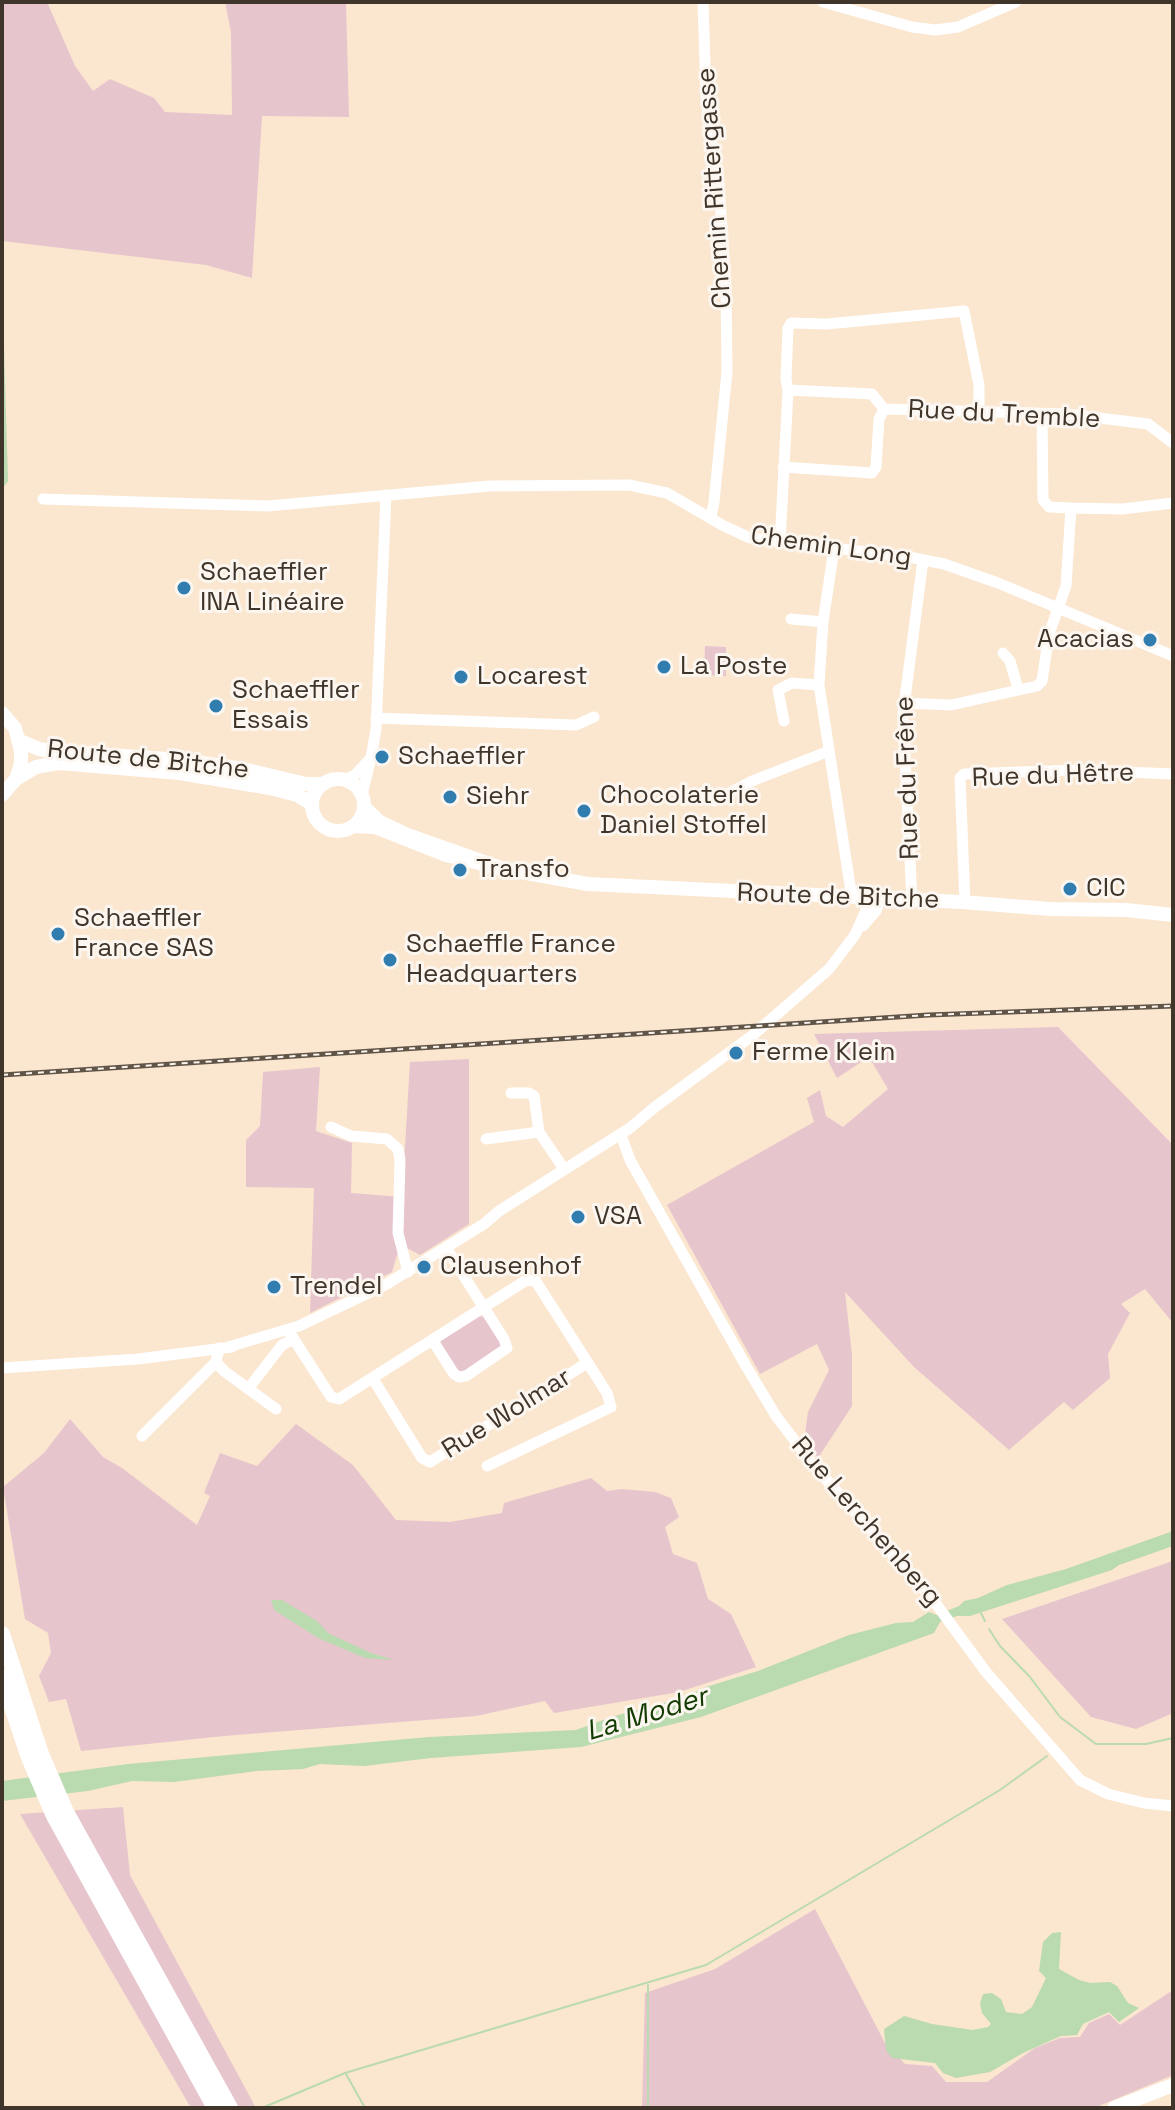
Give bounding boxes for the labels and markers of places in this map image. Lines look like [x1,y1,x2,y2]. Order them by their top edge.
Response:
place label: Schaeffler INA Linéaire [200,557,345,618]
marker: Schaeffler INA Linéaire [175,579,193,597]
place label: Acacias [1037,624,1134,656]
marker: Acacias [1141,631,1159,649]
place label: La Poste [680,651,787,683]
marker: La Poste [655,658,673,676]
place label: Locarest [477,661,588,693]
marker: Locarest [452,668,470,686]
place label: Schaeffler Essais [232,675,360,736]
marker: Schaeffler Essais [207,697,225,715]
place label: Schaeffler [398,741,526,773]
marker: Schaeffler [373,748,391,766]
place label: Chocolaterie Daniel Stoffel [600,780,767,842]
place label: Siehr [466,781,529,813]
marker: Siehr [441,788,459,806]
marker: Chocolaterie Daniel Stoffel [575,802,593,820]
place label: Transfo [476,854,570,886]
marker: Transfo [451,861,469,879]
place label: CIC [1086,873,1126,905]
marker: CIC [1061,880,1079,898]
place label: Schaeffler France SAS [74,903,214,964]
marker: Schaeffler France SAS [49,925,67,943]
place label: Schaeffle France Headquarters [406,929,616,990]
marker: Schaeffle France Headquarters [381,951,399,969]
place label: Ferme Klein [752,1037,895,1069]
marker: Ferme Klein [727,1044,745,1062]
place label: VSA [594,1201,642,1233]
marker: VSA [569,1208,587,1226]
place label: Clausenhof [440,1251,582,1283]
marker: Clausenhof [415,1258,433,1276]
place label: Trendel [290,1271,382,1303]
marker: Trendel [265,1278,283,1296]

